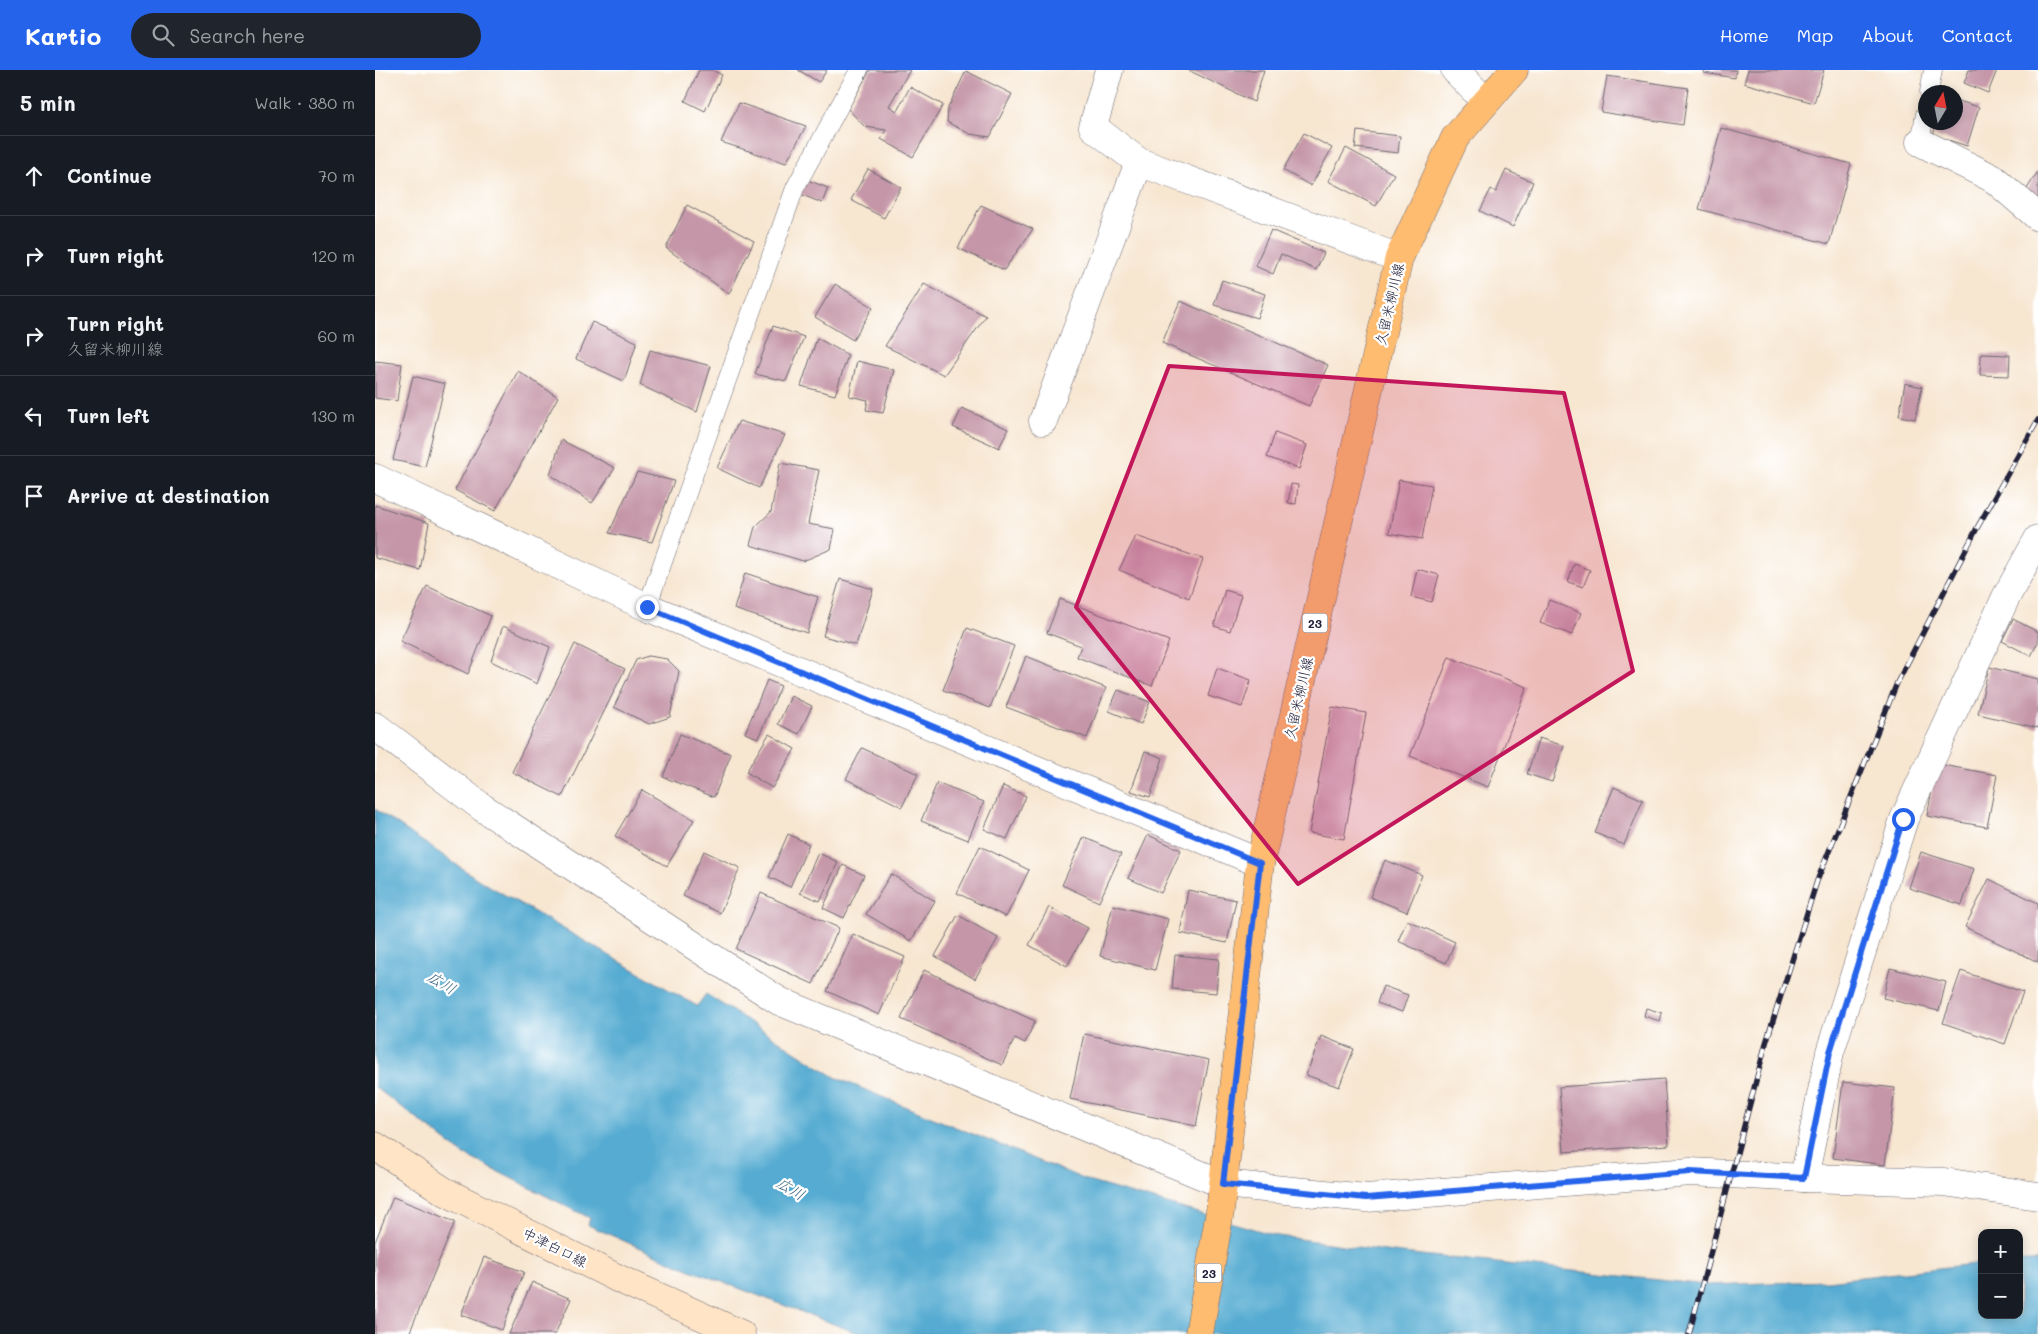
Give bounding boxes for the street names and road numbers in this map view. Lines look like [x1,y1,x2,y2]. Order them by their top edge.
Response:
street label: 久留米柳川線 [1370,261,1408,347]
road number: 23 [1303,614,1327,632]
street label: 久留米柳川線 [1279,655,1317,741]
street label: 中津白口線 [520,1223,590,1271]
road number: 23 [1197,1264,1221,1282]

